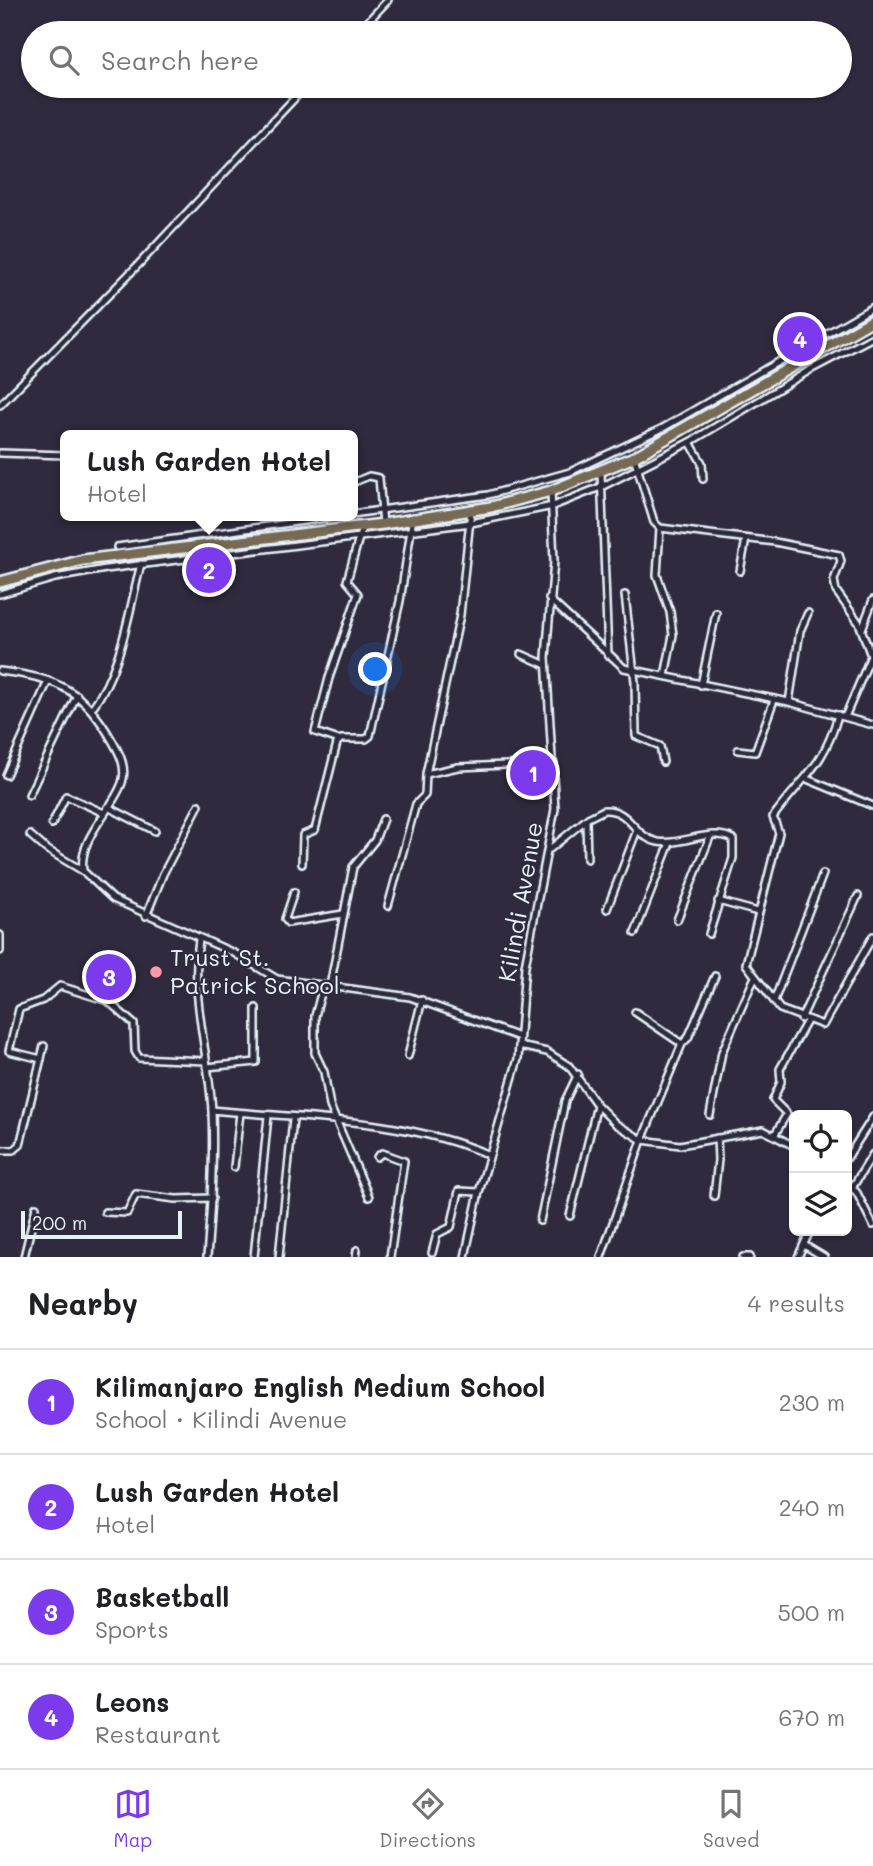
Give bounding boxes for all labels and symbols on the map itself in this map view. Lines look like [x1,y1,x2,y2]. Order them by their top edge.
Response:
pin: 4 [777,313,823,365]
pin: 2 [186,544,232,596]
your location [358,652,392,686]
pin: 1 [510,747,556,799]
street label: Kilindi Avenue [490,819,549,984]
place label: Trust St. Patrick School [170,941,340,1000]
pin: 3 [86,951,132,1003]
marker: Trust St. Patrick School [148,964,164,980]
scale bar [21,1208,182,1240]

